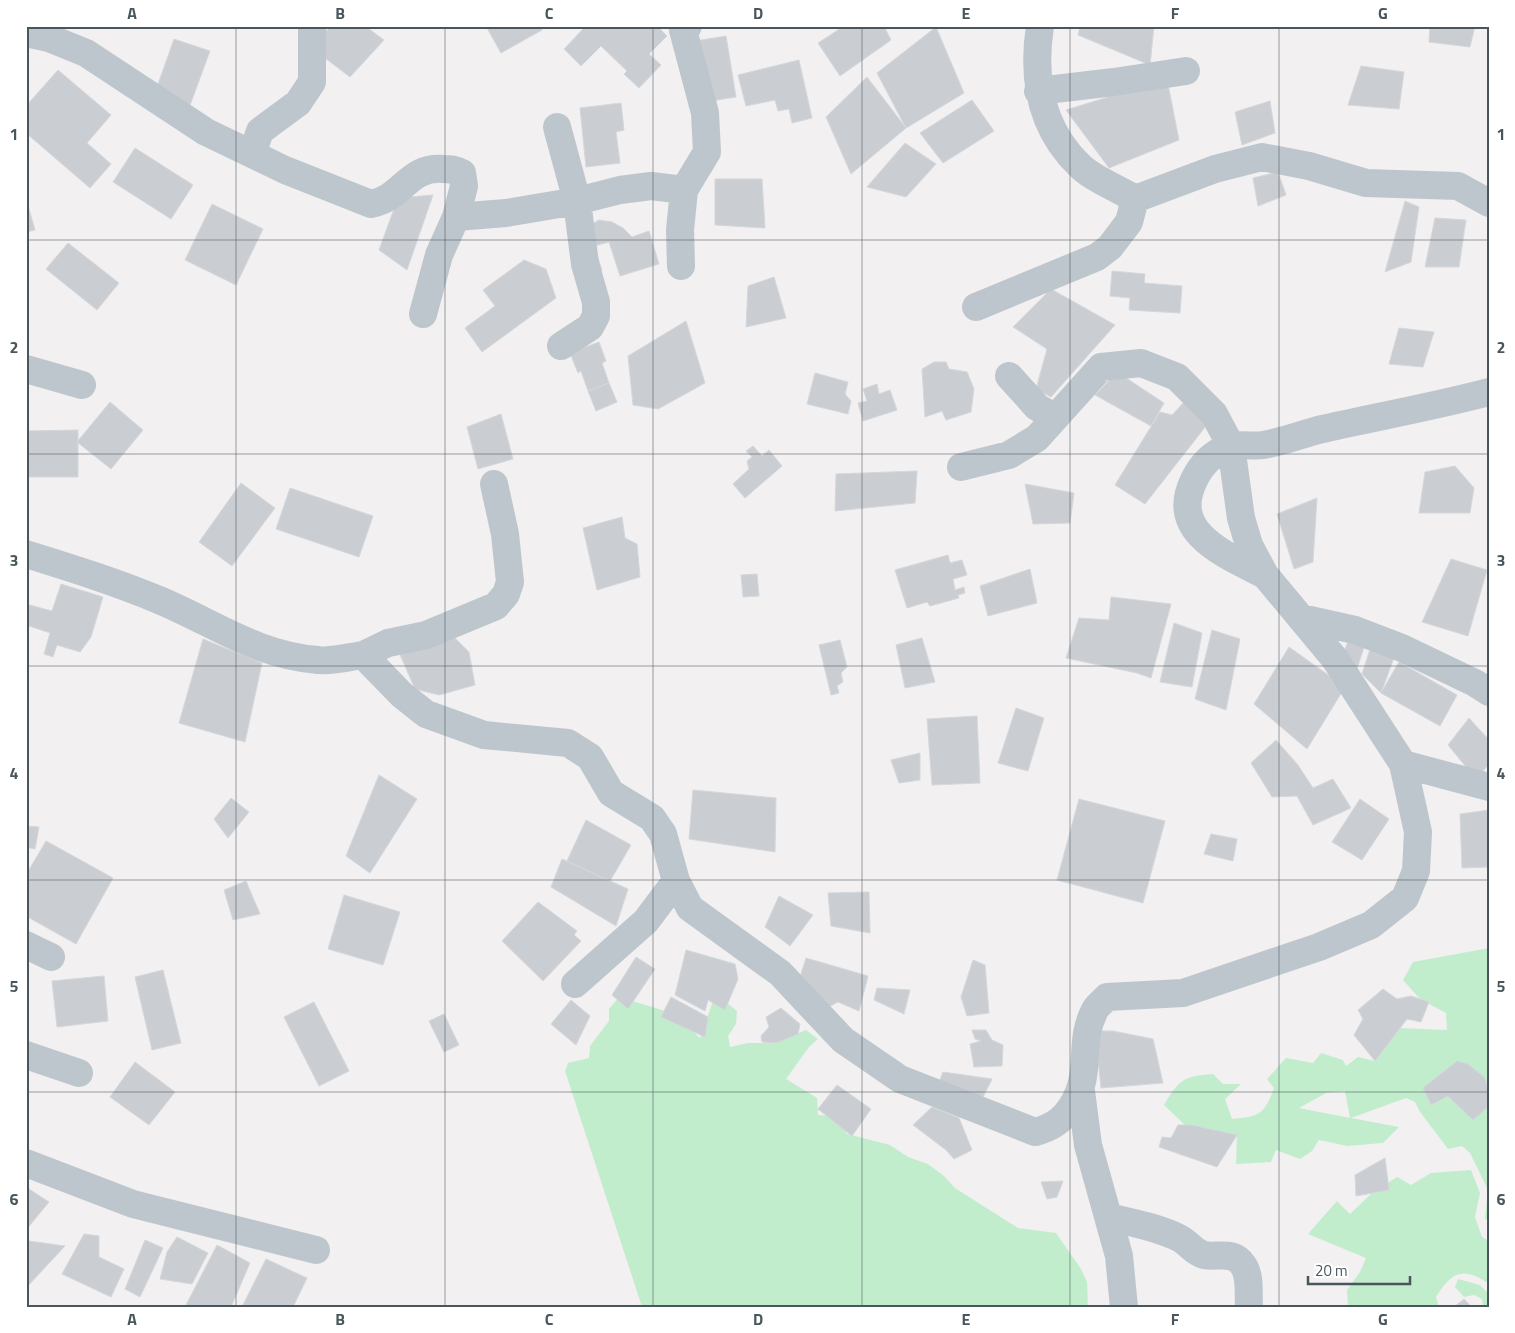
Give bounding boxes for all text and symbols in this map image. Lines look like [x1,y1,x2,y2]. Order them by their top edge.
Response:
text: A [127,1,137,25]
text: B [335,1,345,25]
text: C [545,1,554,25]
text: D [753,1,763,25]
text: E [962,1,971,25]
text: F [1171,1,1180,25]
text: G [1378,1,1388,25]
text: 1 [10,122,18,146]
text: 1 [1497,122,1505,146]
text: 2 [10,335,18,359]
text: 2 [1497,335,1505,359]
text: 3 [10,548,18,572]
text: 3 [1497,548,1505,572]
text: 4 [10,761,19,785]
text: 4 [1497,761,1506,785]
text: 5 [10,974,19,998]
text: 5 [1497,974,1506,998]
text: 6 [10,1187,19,1211]
text: 6 [1497,1187,1506,1211]
scale bar [1308,1253,1410,1285]
text: 20 m [1315,1259,1348,1282]
text: A [127,1307,137,1331]
text: B [335,1307,345,1331]
text: C [545,1307,554,1331]
text: D [753,1307,763,1331]
text: E [962,1307,971,1331]
text: F [1171,1307,1180,1331]
text: G [1378,1307,1388,1331]

